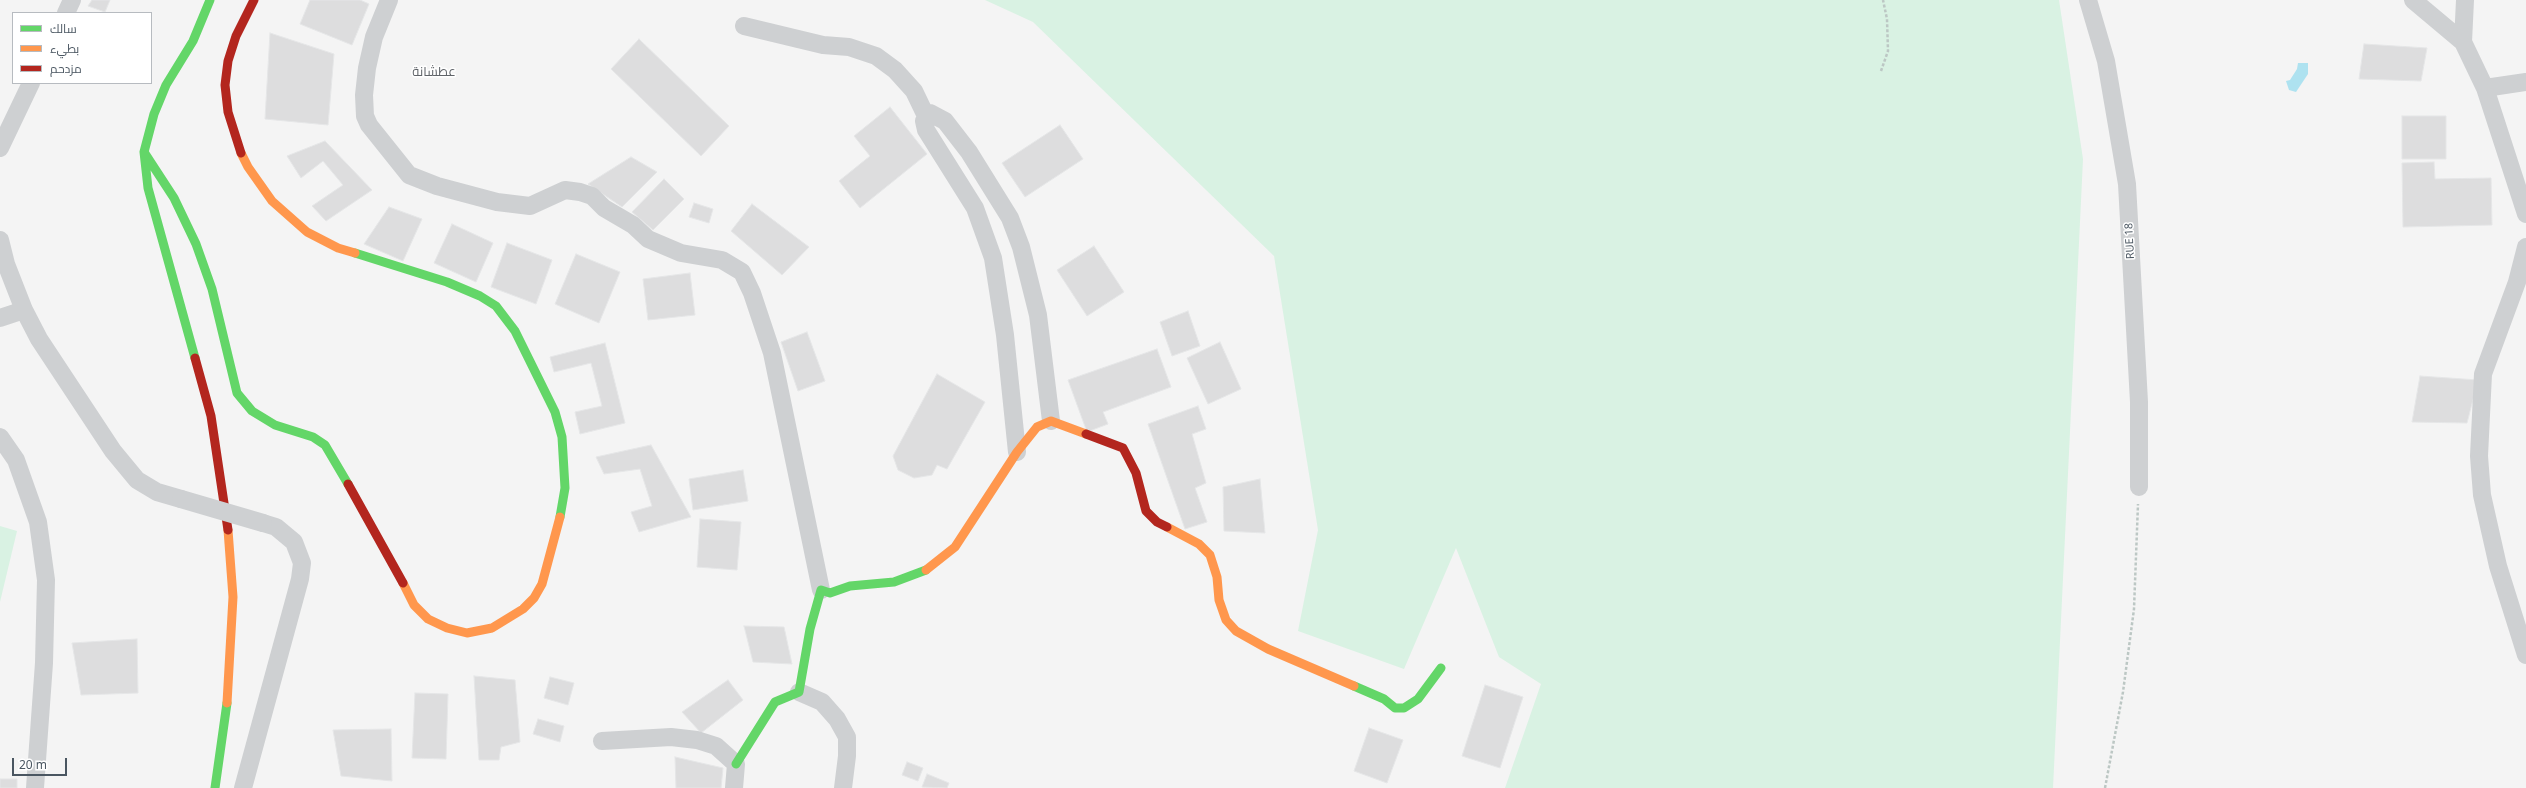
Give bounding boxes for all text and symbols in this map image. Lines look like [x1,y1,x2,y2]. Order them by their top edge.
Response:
legend [12,12,152,84]
text: سالك [50,20,77,37]
text: بطيء [50,40,79,57]
text: مزدحم [50,60,82,77]
district label: عطشانة [412,64,456,80]
street label: RUE 18 [2122,222,2138,260]
scale bar [14,750,69,776]
text: 20 m [19,756,47,773]

